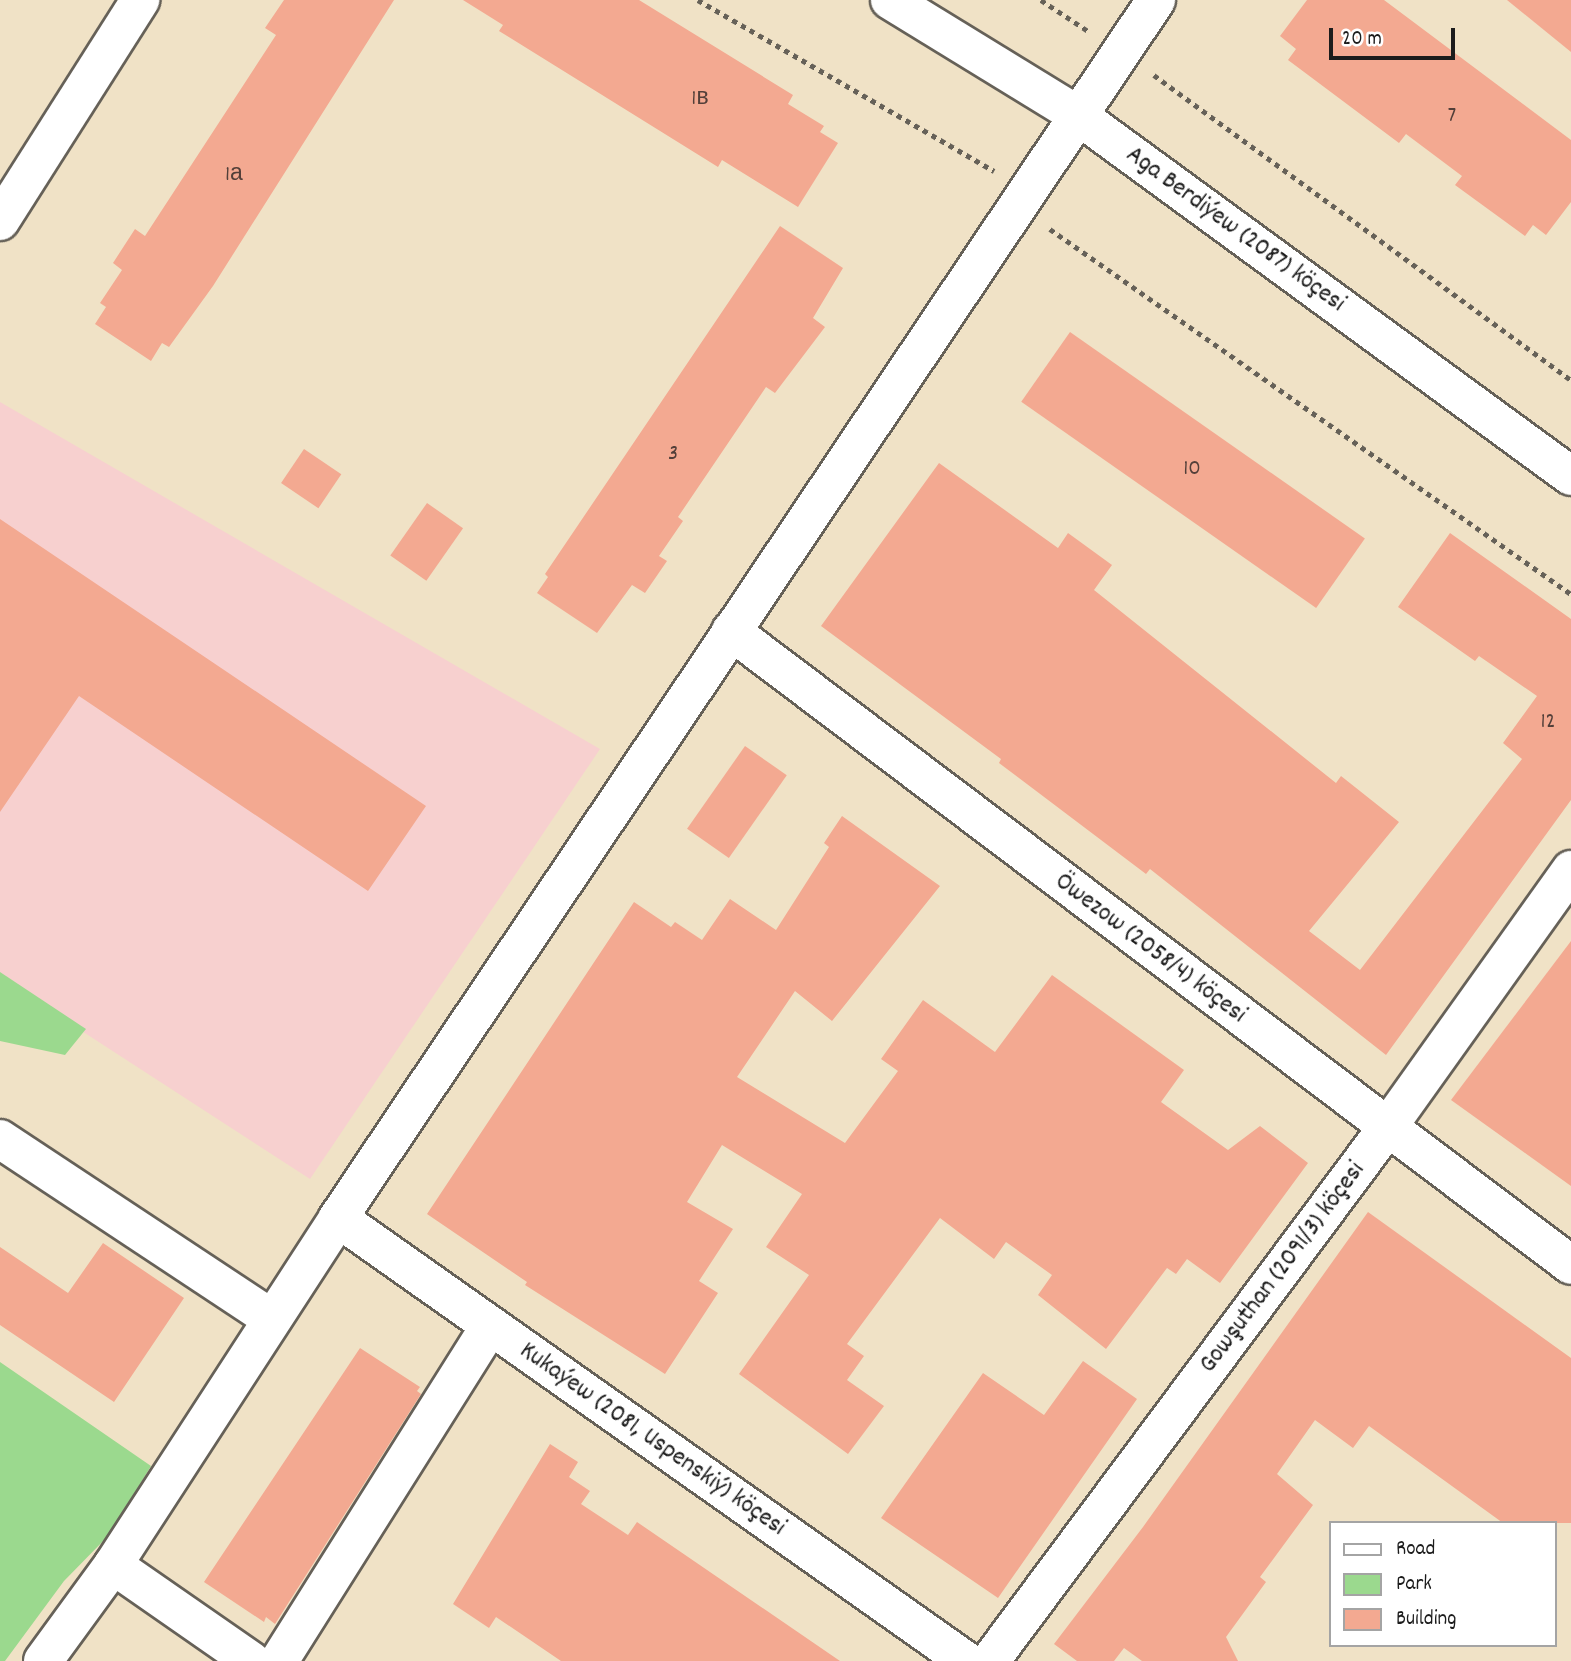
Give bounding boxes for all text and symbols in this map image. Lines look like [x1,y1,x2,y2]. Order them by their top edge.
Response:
scale bar [1333,14,1459,58]
text: 20 m [1342,25,1382,55]
house number: 1в [691,86,709,114]
house number: 7 [1448,103,1456,131]
street label: Aga Berdiýew (2087) köçesi [1119,140,1351,320]
house number: 1а [225,162,243,190]
house number: 3 [668,441,678,469]
house number: 10 [1183,456,1201,484]
house number: 12 [1540,709,1556,737]
street label: Öwezow (2058/4) köçesi [1048,867,1252,1031]
street label: Gowşuthan (2091/3) köçesi [1193,1156,1373,1380]
street label: Kukaýew (2081, Uspenskiý) köçesi [513,1336,791,1544]
legend [1330,1521,1557,1647]
text: Road [1396,1535,1435,1565]
text: Park [1396,1570,1432,1600]
text: Building [1396,1605,1456,1635]

